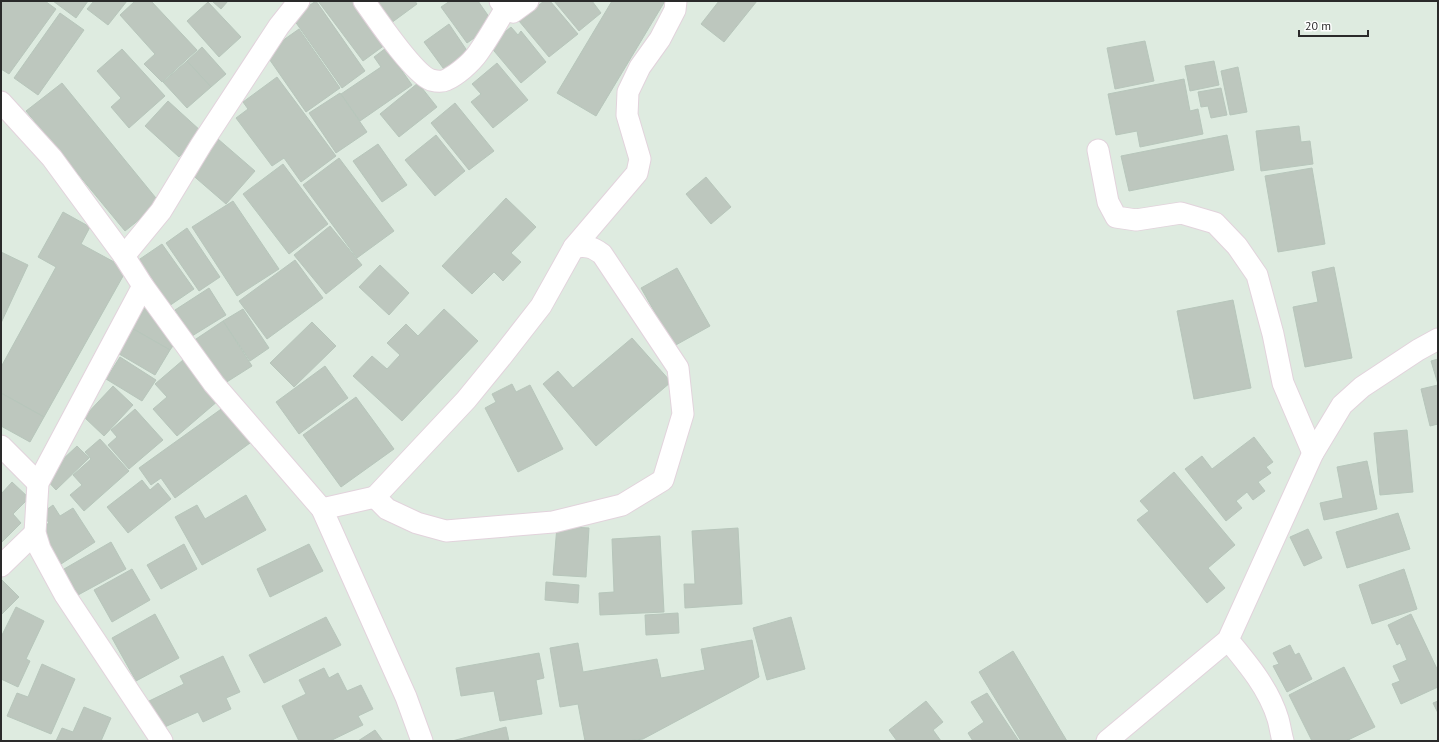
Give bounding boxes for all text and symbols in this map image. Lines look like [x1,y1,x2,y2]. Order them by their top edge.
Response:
scale bar [1299,12,1368,38]
text: 20 m [1305,18,1331,33]

